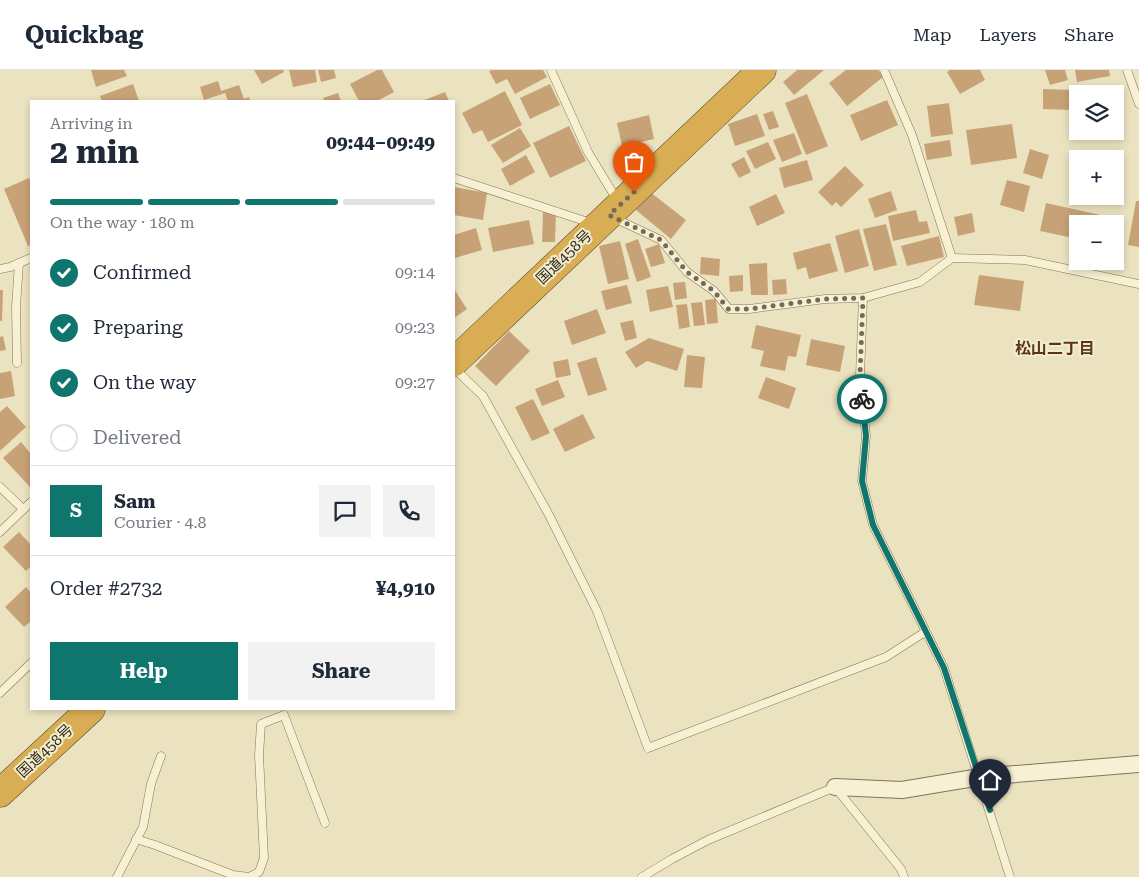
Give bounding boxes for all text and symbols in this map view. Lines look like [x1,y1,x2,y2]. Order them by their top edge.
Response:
text: Quickbag [25,21,143,49]
text: Map [913,24,952,45]
text: Layers [980,24,1036,45]
text: Share [1064,24,1114,45]
map controls [1069,85,1124,270]
button: layers [1069,85,1124,140]
text: Arriving in [50,114,133,133]
text: 09:44–09:49 [326,131,435,154]
text: 2 min [50,133,139,171]
pin [613,141,655,192]
icon: bag [620,148,648,176]
button: + [1069,150,1124,205]
text: On the way · 180 m [50,213,195,232]
button: − [1069,215,1124,270]
street label: 国道458号 [532,226,596,288]
icon: check [50,259,78,287]
text: Confirmed [93,261,191,284]
text: 09:14 [395,263,435,282]
icon: check [50,314,78,342]
text: Preparing [93,316,183,339]
text: 09:23 [395,318,435,337]
district label: 松山二丁目 [1015,339,1095,358]
icon: check [50,369,78,397]
text: On the way [93,371,196,394]
text: 09:27 [395,373,435,392]
courier [837,374,887,424]
icon: bike [848,385,876,413]
text: Delivered [93,426,181,449]
button: chat [319,485,371,537]
button: phone [383,485,435,537]
text: Sam [114,490,156,513]
text: S [70,499,82,522]
text: Courier · 4.8 [114,513,207,532]
text: Order #2732 [50,577,162,600]
text: ¥4,910 [376,577,435,600]
button: Help [50,642,238,700]
button: Share [248,642,435,700]
street label: 国道458号 [13,720,77,782]
pin [969,759,1011,810]
icon: home [976,766,1004,794]

